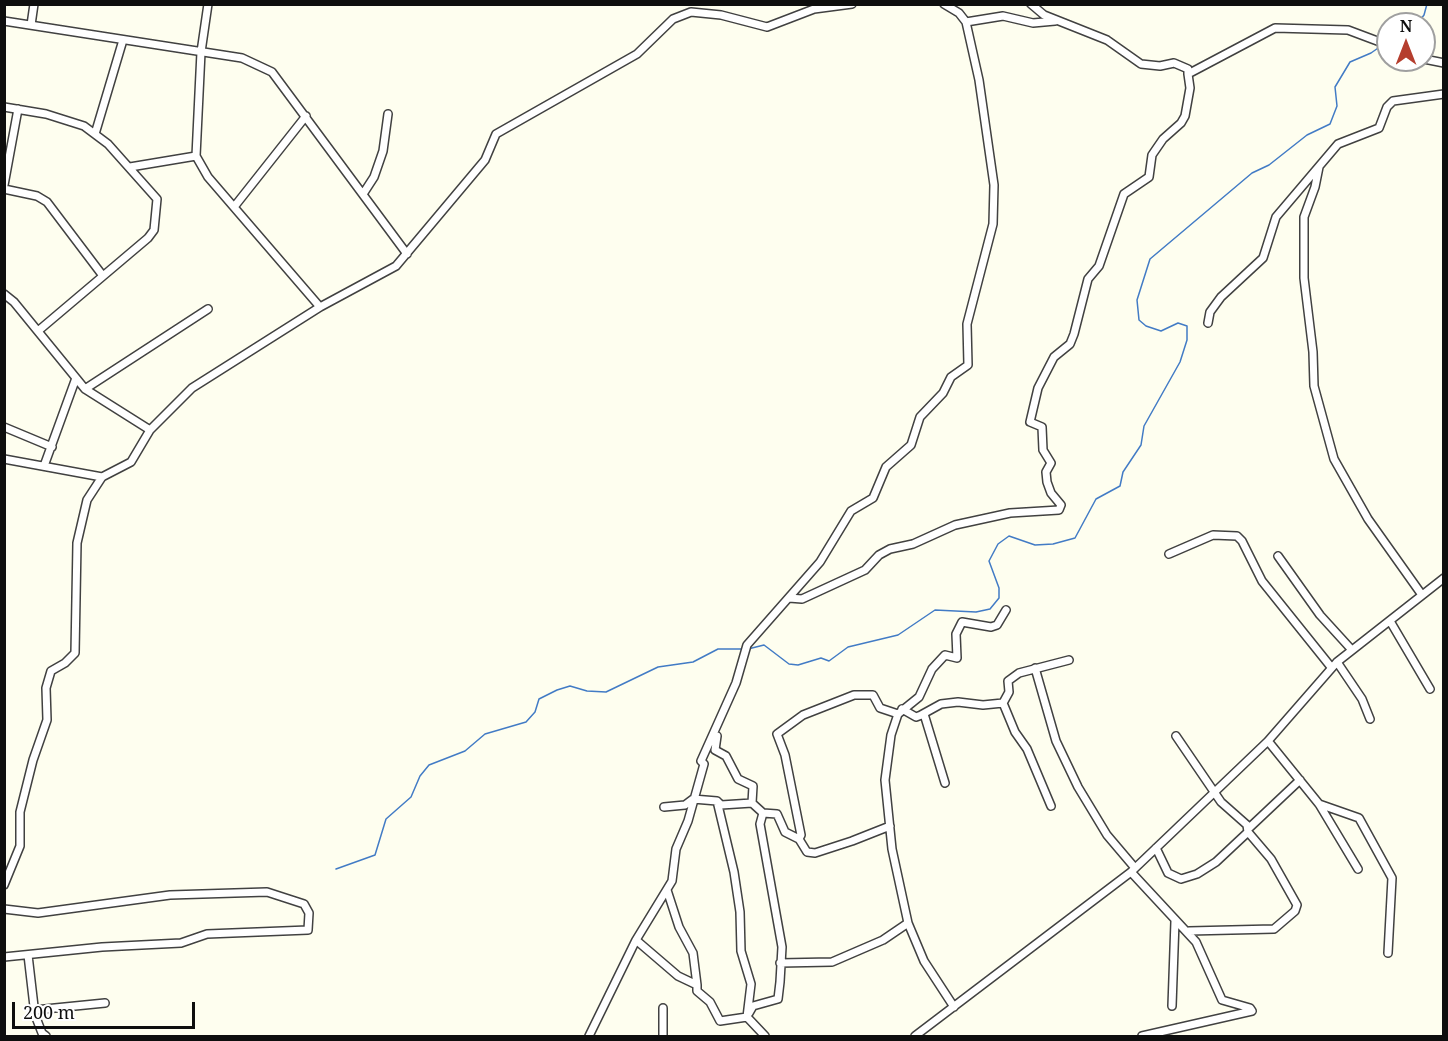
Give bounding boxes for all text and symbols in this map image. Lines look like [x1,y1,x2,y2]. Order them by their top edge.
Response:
north arrow [1376,12,1436,72]
text: N [1400,15,1412,37]
scale bar [15,990,198,1028]
text: 200 m [23,1000,75,1024]

